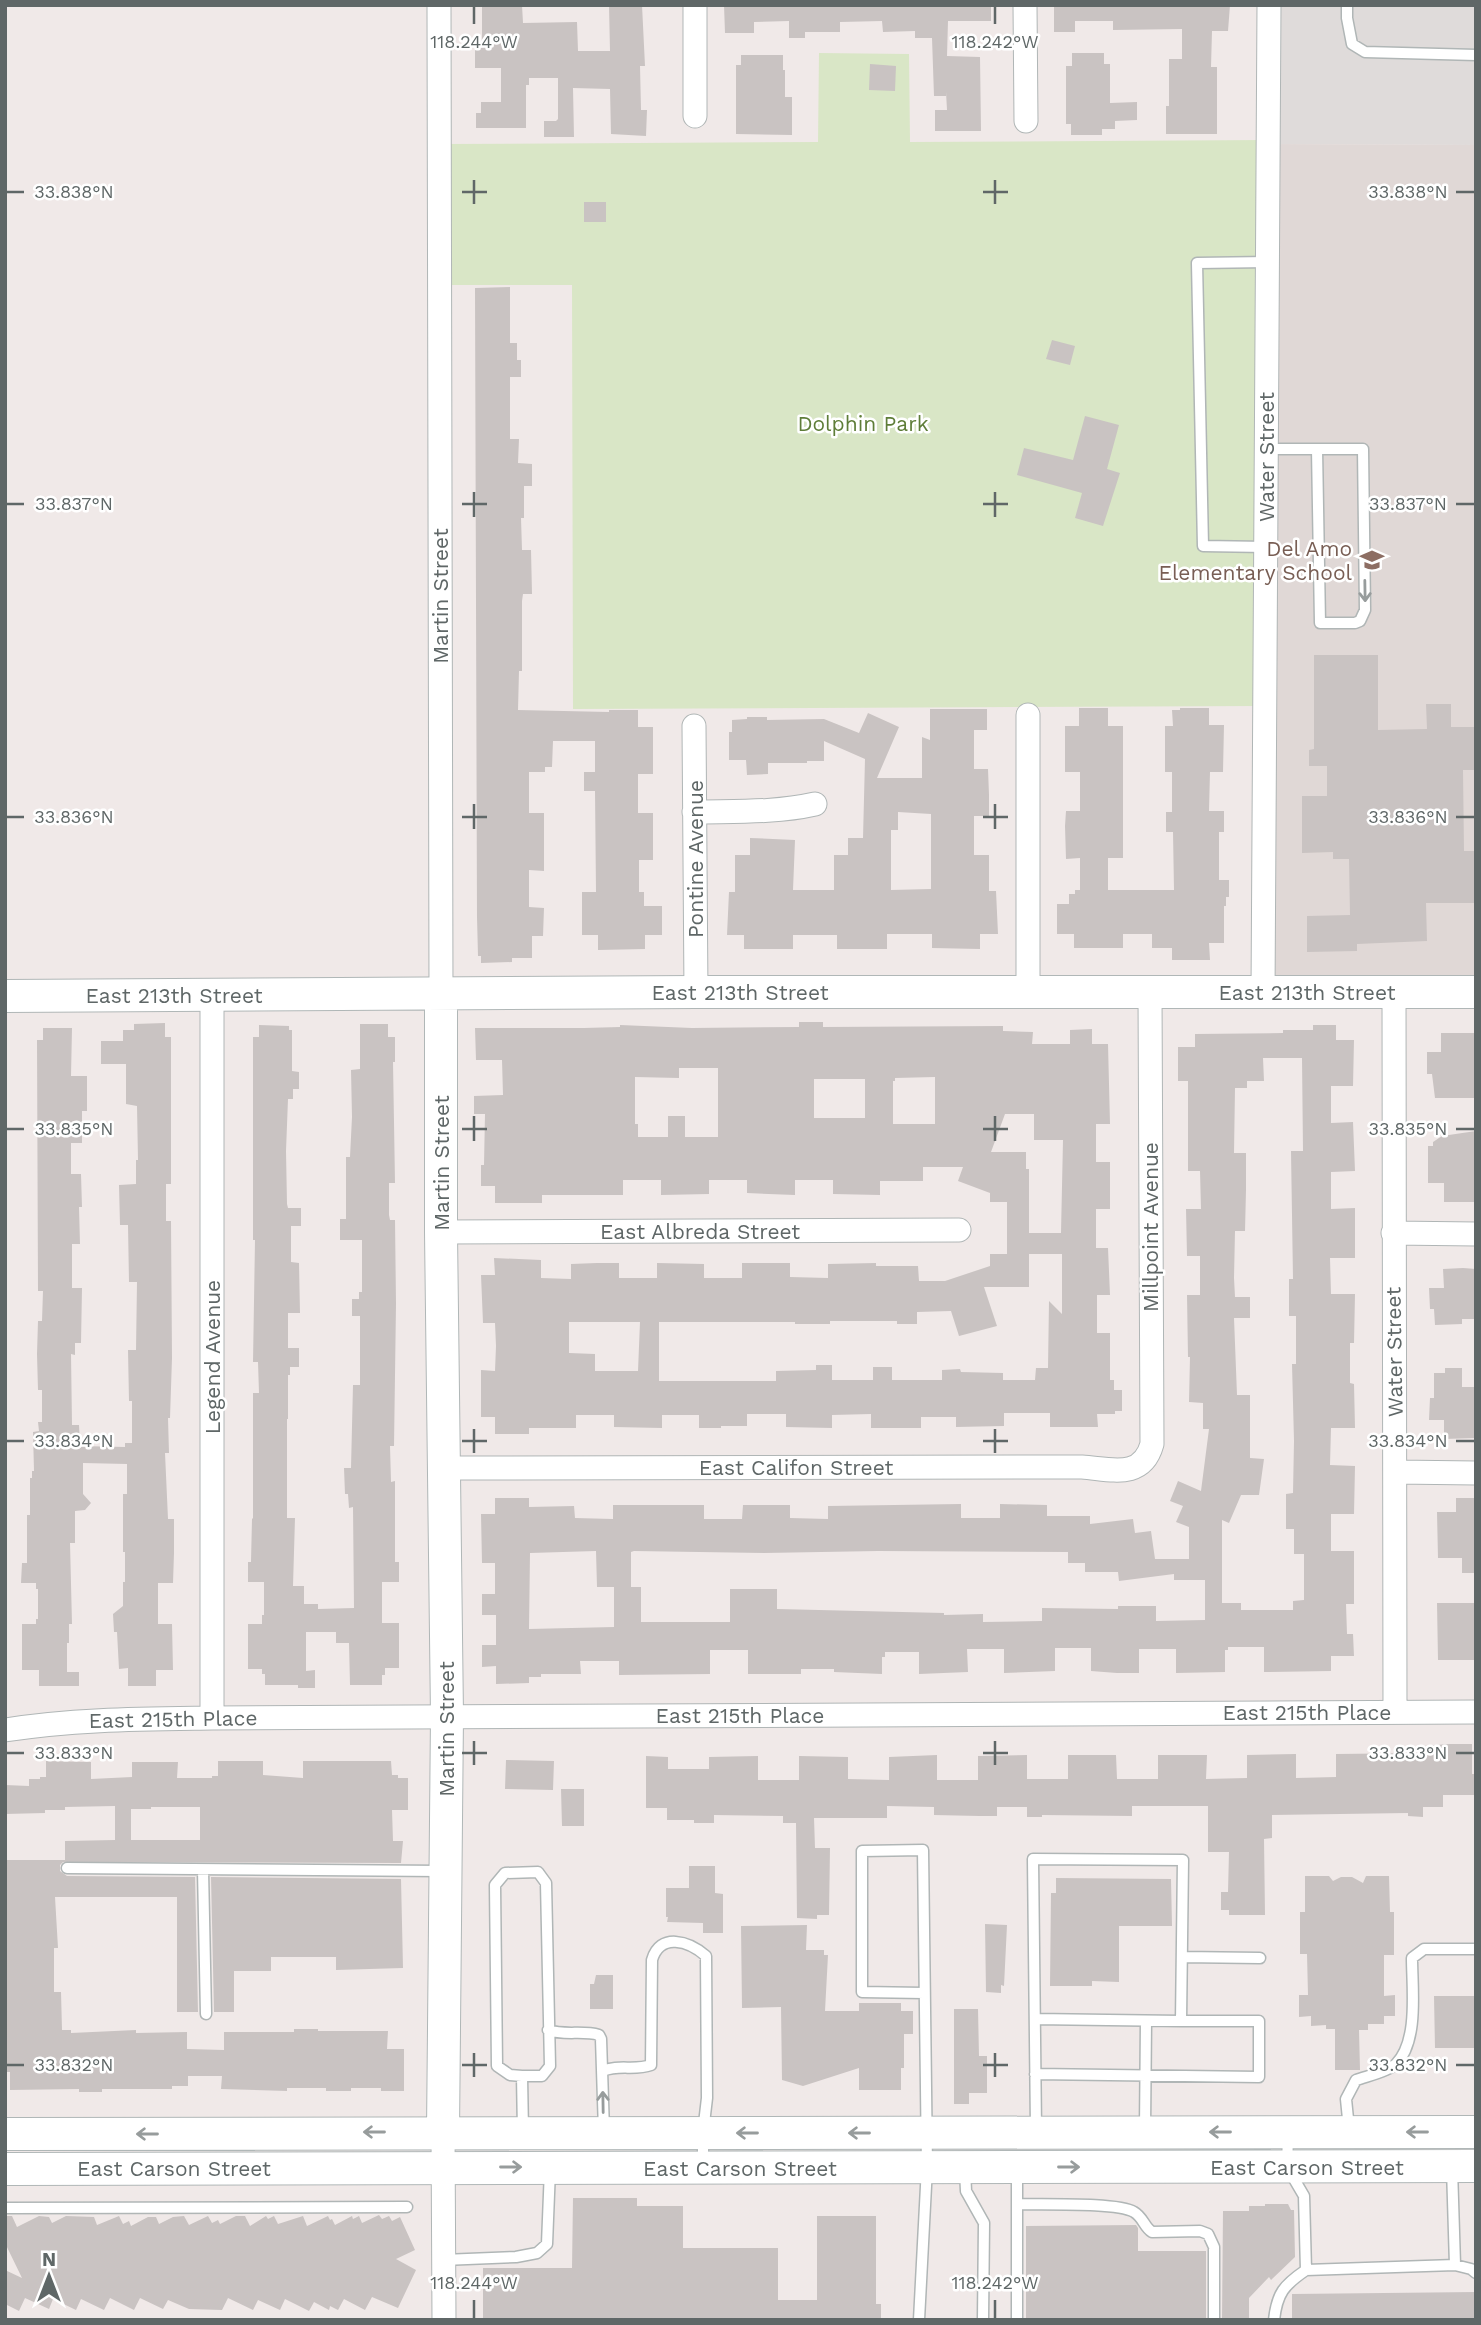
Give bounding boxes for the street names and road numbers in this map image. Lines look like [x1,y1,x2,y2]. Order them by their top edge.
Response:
street label: Water Street [1254,392,1279,522]
street label: Martin Street [428,528,453,664]
street label: Pontine Avenue [683,780,708,938]
street label: East 213th Street [651,980,829,1005]
street label: East 213th Street [1218,980,1396,1005]
street label: East 213th Street [85,983,263,1008]
street label: Martin Street [429,1095,454,1231]
street label: Millpoint Avenue [1138,1142,1163,1312]
street label: East Albreda Street [600,1219,800,1244]
street label: Legend Avenue [200,1280,225,1434]
street label: Water Street [1380,1287,1408,1417]
street label: East Califon Street [699,1455,893,1480]
street label: Martin Street [434,1661,459,1797]
street label: East 215th Place [1223,1700,1391,1725]
street label: East 215th Place [656,1703,824,1728]
street label: East 215th Place [88,1705,258,1733]
street label: East Carson Street [1210,2155,1404,2180]
street label: East Carson Street [77,2156,271,2181]
street label: East Carson Street [643,2156,837,2181]

